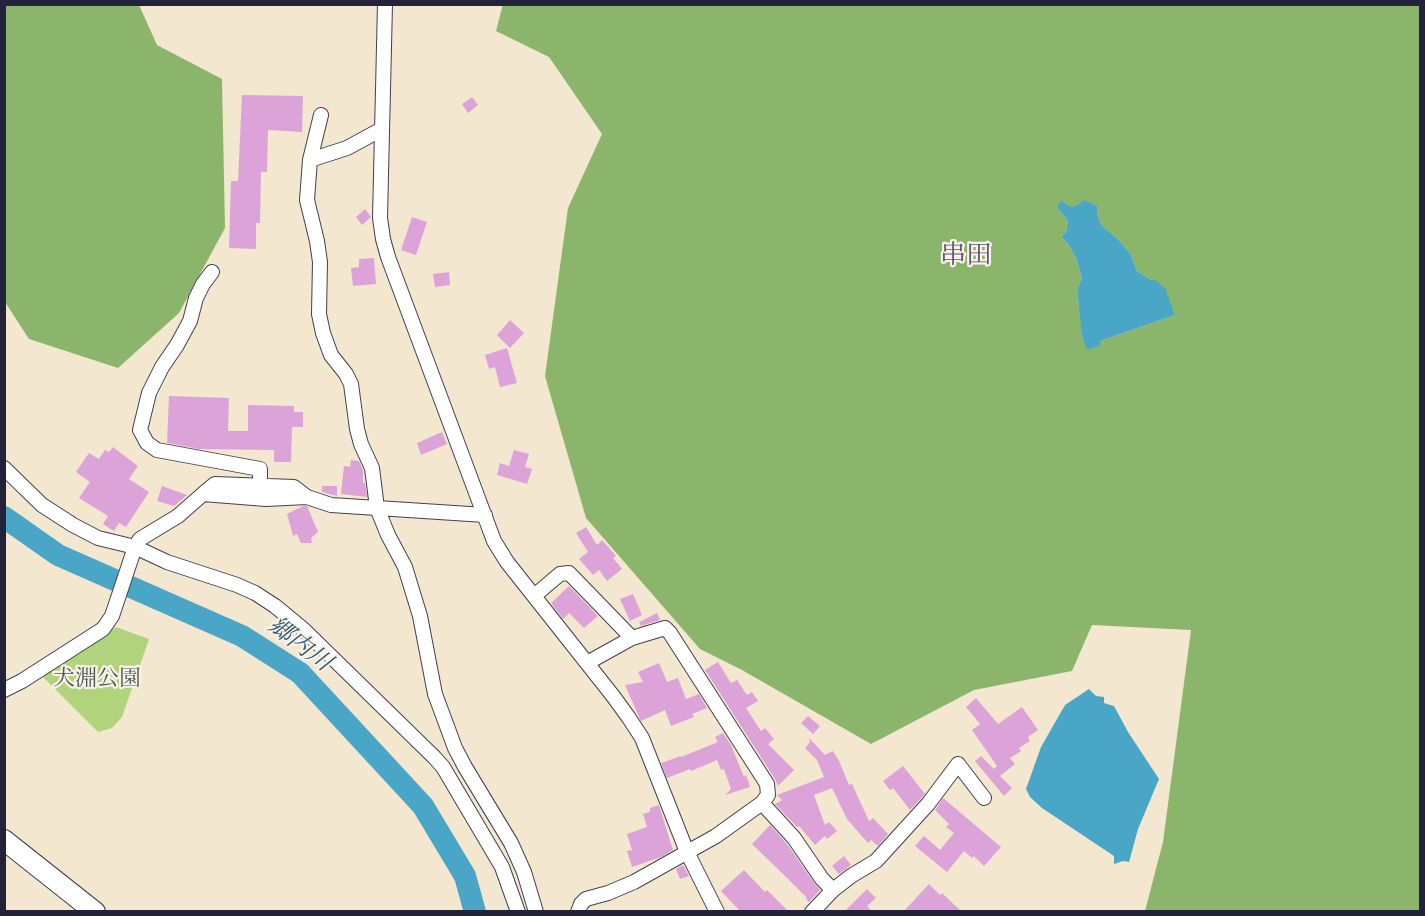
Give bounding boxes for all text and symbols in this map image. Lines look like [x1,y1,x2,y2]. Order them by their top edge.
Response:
district label: 串田 [940,241,992,273]
water label: 郷内川 [262,612,336,678]
park label: 犬淵公園 [53,667,141,693]

